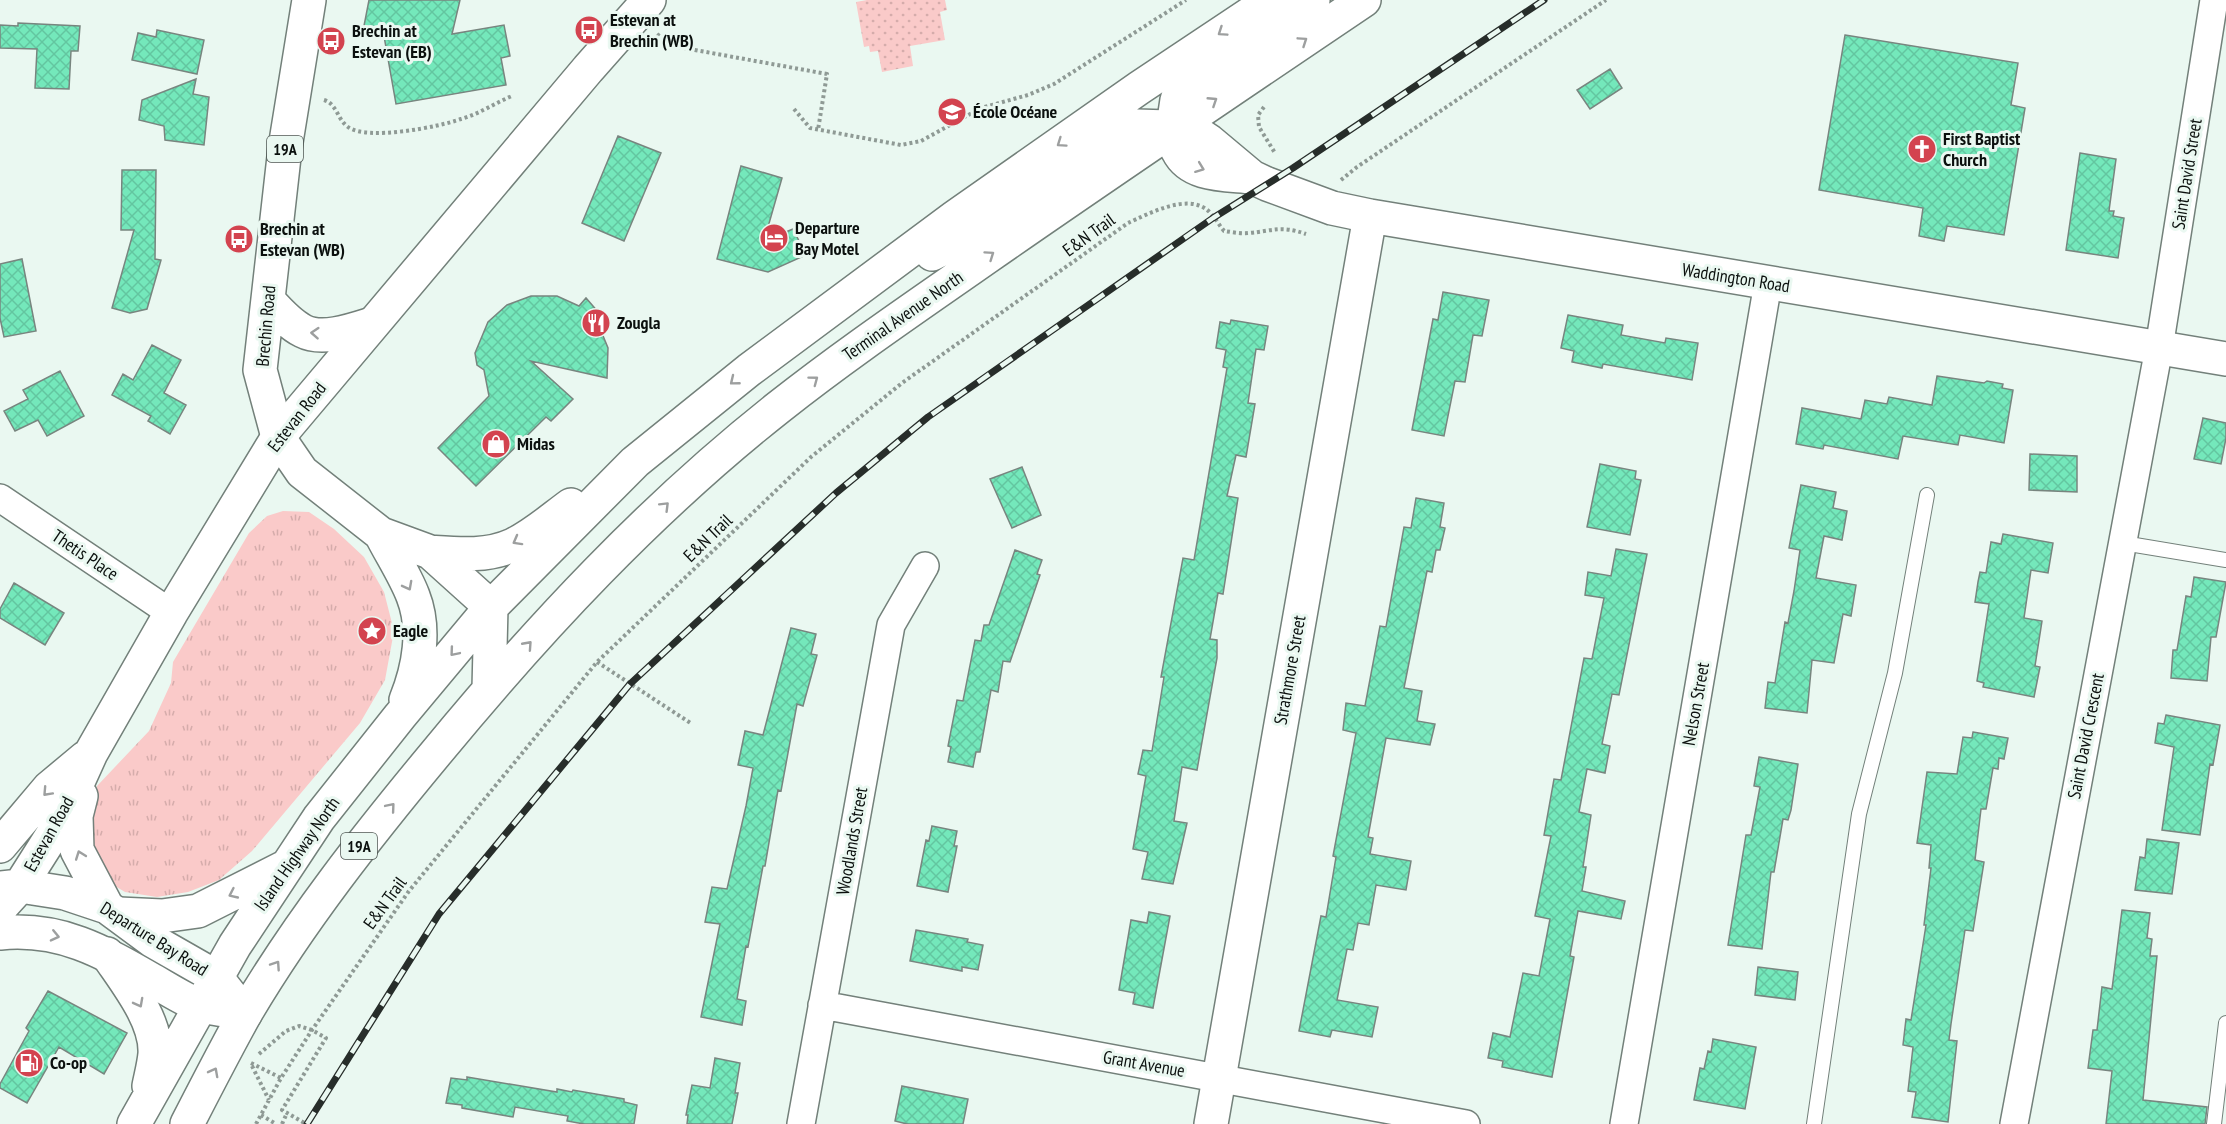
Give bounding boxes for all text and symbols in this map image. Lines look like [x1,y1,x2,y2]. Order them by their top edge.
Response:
place label: Estevan at Brechin (WB) [610,8,694,52]
bus stop icon: Estevan at Brechin (WB) [573,14,605,46]
place label: Brechin at Estevan (EB) [352,19,432,63]
bus stop icon: Brechin at Estevan (EB) [315,25,347,57]
one-way arrow [1218,25,1228,37]
one-way arrow [1296,37,1307,48]
school or university icon: École Océane [936,96,968,128]
one-way arrow [1207,97,1218,108]
place label: École Océane [973,100,1058,123]
street label: Saint David Street [2166,117,2207,231]
place label: First Baptist Church [1943,127,2021,171]
church icon: First Baptist Church [1906,133,1938,165]
one-way arrow [1057,135,1068,146]
road number: 19A [267,136,303,162]
one-way arrow [1194,161,1204,174]
street label: E&N Trail [1058,207,1120,261]
place label: Departure Bay Motel [795,216,860,260]
place label: Brechin at Estevan (WB) [260,217,345,261]
hotel icon: Departure Bay Motel [758,222,790,254]
bus stop icon: Brechin at Estevan (WB) [223,223,255,255]
one-way arrow [983,251,994,262]
street label: Waddington Road [1681,258,1792,297]
street label: Terminal Avenue North [838,265,967,366]
street label: Brechin Road [250,284,281,367]
restaurant icon: Zougla [580,307,612,339]
place label: Zougla [617,311,660,334]
one-way arrow [311,327,320,340]
one-way arrow [730,374,741,385]
street label: Estevan Road [262,377,331,456]
one-way arrow [807,377,818,388]
shop icon: Midas [480,428,512,460]
place label: Midas [517,432,555,455]
one-way arrow [657,502,668,513]
street label: E&N Trail [678,508,738,567]
street label: Thetis Place [48,524,123,585]
one-way arrow [513,534,523,545]
one-way arrow [401,580,412,590]
street label: Strathmore Street [1269,613,1310,726]
place icon: Eagle [356,615,388,647]
place label: Eagle [393,619,429,642]
one-way arrow [521,641,532,652]
one-way arrow [450,645,461,656]
street label: Nelson Street [1677,660,1714,747]
street label: Saint David Crescent [2062,671,2109,801]
one-way arrow [43,784,54,795]
street label: Woodlands Street [831,785,872,897]
street label: Estevan Road [19,792,79,875]
street label: Island Highway North [249,792,344,915]
one-way arrow [384,803,395,814]
road number: 19A [341,833,377,859]
one-way arrow [75,850,88,860]
street label: E&N Trail [358,871,412,933]
one-way arrow [229,887,240,899]
street label: Departure Bay Road [96,896,212,981]
one-way arrow [50,929,60,942]
one-way arrow [269,961,281,971]
one-way arrow [132,997,143,1008]
street label: Grant Avenue [1101,1045,1187,1082]
fuel station icon: Co-op [13,1047,45,1079]
place label: Co-op [50,1051,87,1074]
one-way arrow [207,1068,219,1079]

